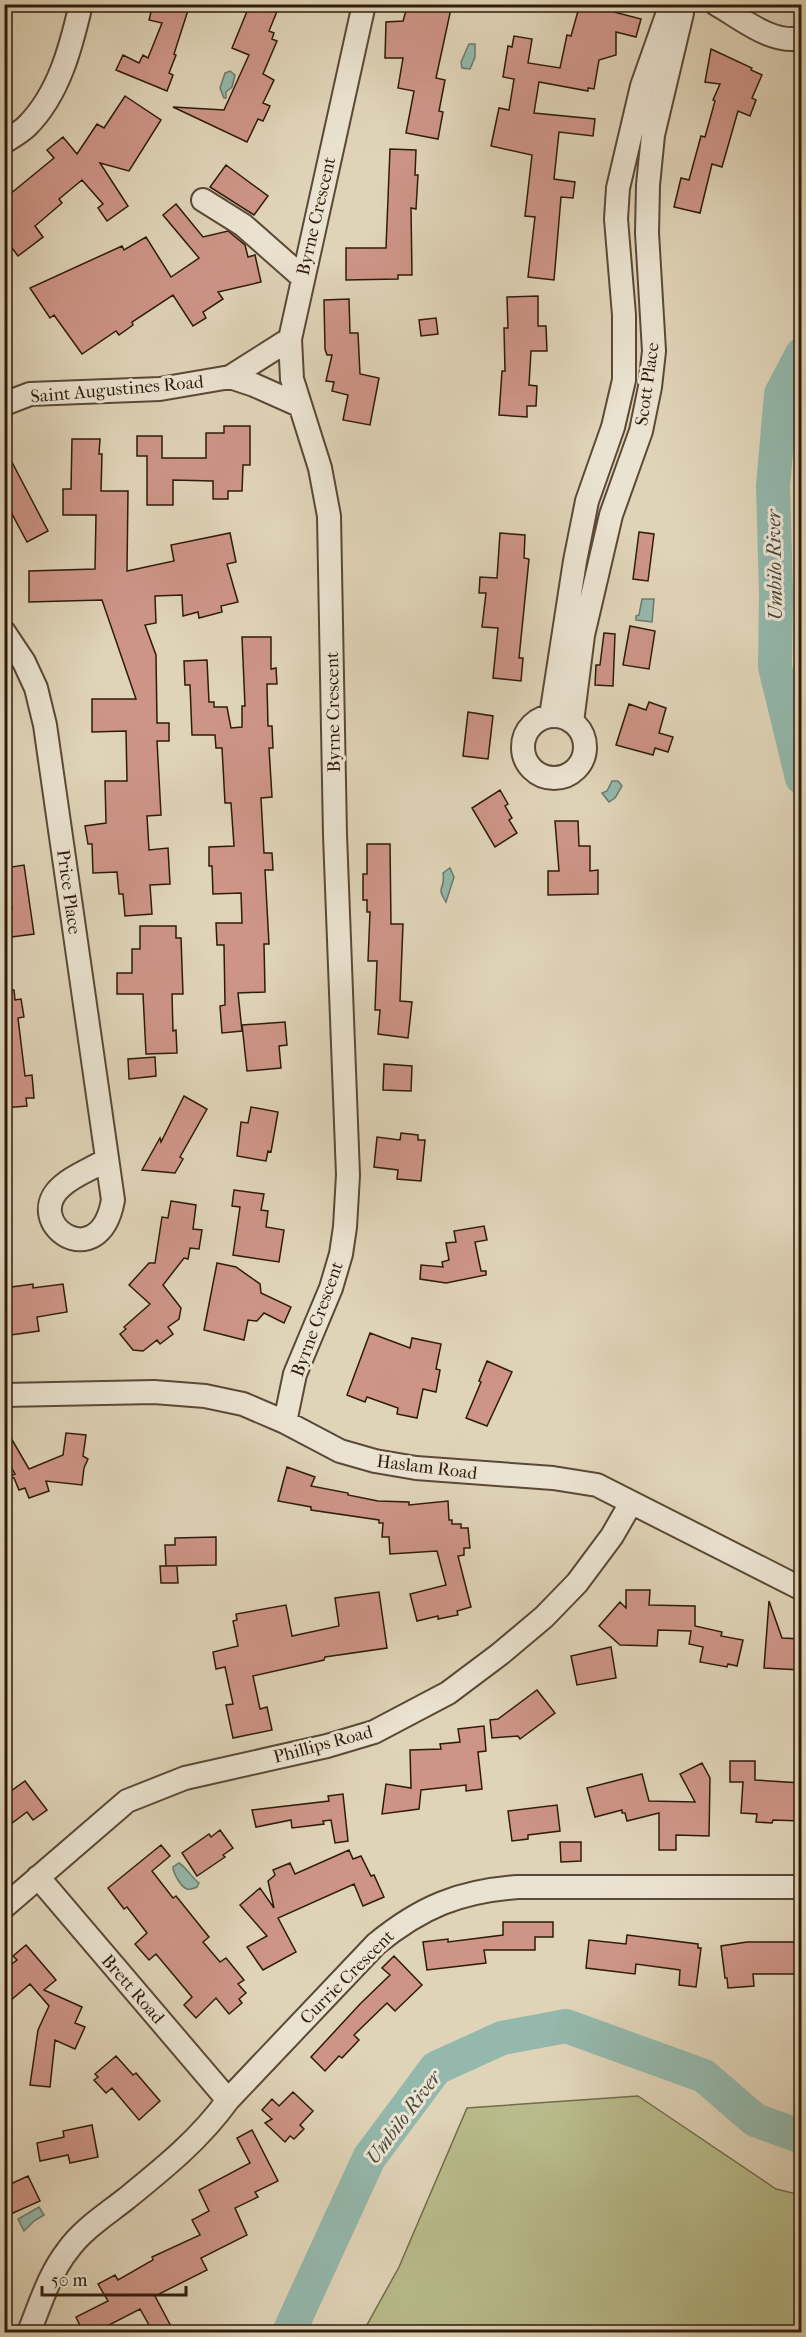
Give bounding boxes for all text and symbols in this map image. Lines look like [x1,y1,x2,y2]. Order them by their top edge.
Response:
street label: Byrne Crescent [293,154,340,277]
street label: Scott Place [631,341,664,427]
street label: Saint Augustines Road [30,371,205,408]
water label: Umbilo River [762,507,787,621]
street label: Byrne Crescent [322,651,345,773]
street label: Price Place [52,848,85,936]
street label: Byrne Crescent [287,1258,348,1380]
street label: Haslam Road [375,1451,479,1484]
street label: Phillips Road [271,1721,375,1768]
street label: Currie Crescent [296,1926,399,2029]
street label: Brett Road [97,1950,169,2028]
water label: Umbilo River [361,2065,447,2168]
scale bar [42,2259,186,2297]
text: 50 m [51,2270,88,2291]

